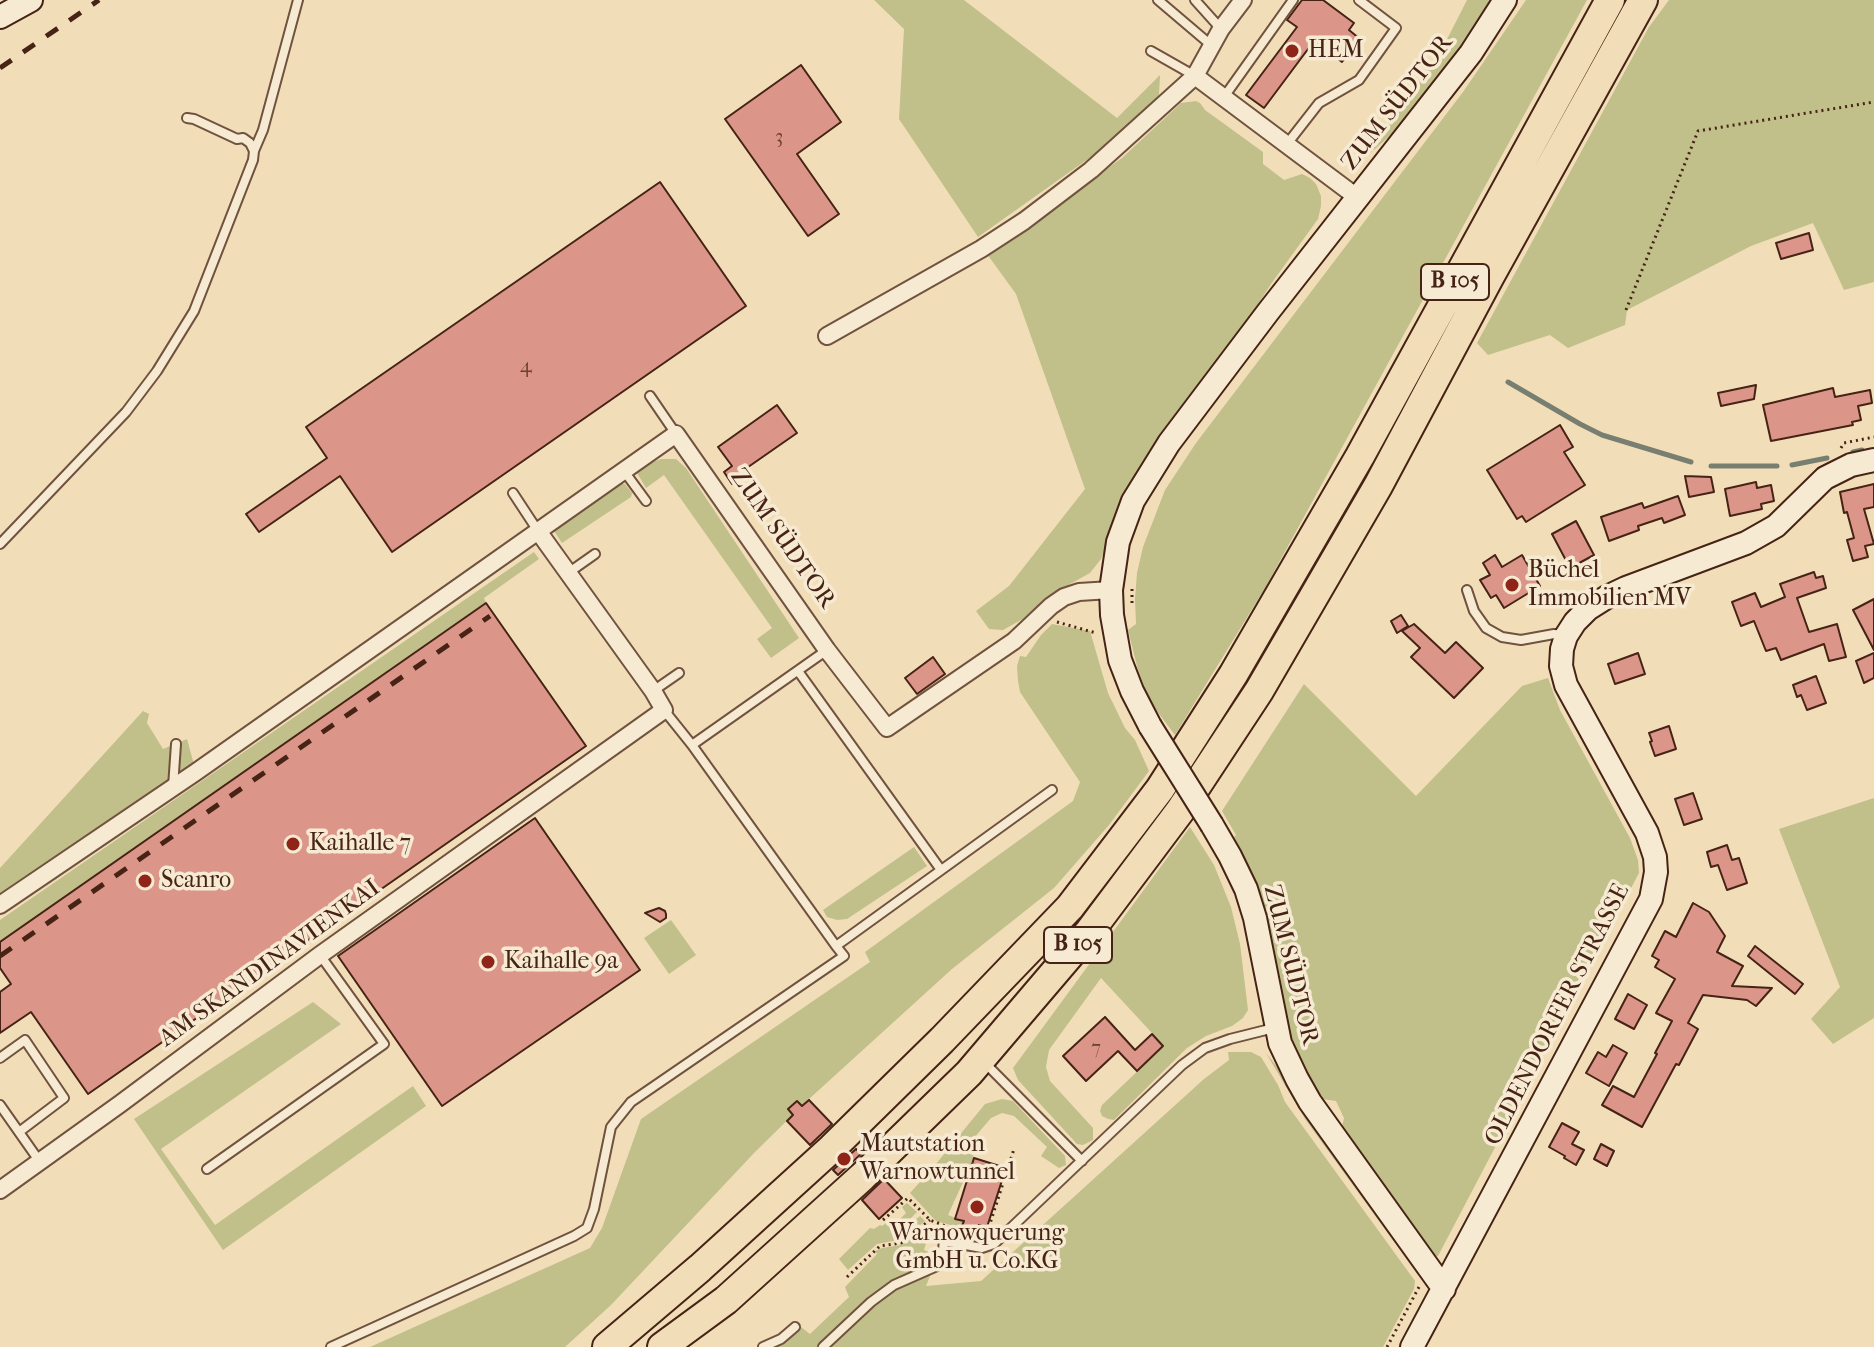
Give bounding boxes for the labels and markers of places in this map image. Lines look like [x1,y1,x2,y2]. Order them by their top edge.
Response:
place label: HEM [1308,37,1364,65]
marker: HEM [1283,42,1301,60]
place label: Büchel Immobilien MV [1528,557,1691,613]
marker: Büchel Immobilien MV [1503,576,1521,594]
place label: Kaihalle 7 [309,830,411,858]
marker: Kaihalle 7 [284,835,302,853]
place label: Scanro [161,867,231,895]
marker: Scanro [136,872,154,890]
place label: Kaihalle 9a [504,948,618,976]
marker: Kaihalle 9a [479,953,497,971]
place label: Mautstation Warnowtunnel [860,1131,1015,1187]
marker: Mautstation Warnowtunnel [835,1150,853,1168]
marker: Warnowquerung GmbH u. Co.KG [968,1198,986,1216]
place label: Warnowquerung GmbH u. Co.KG [890,1220,1064,1276]

